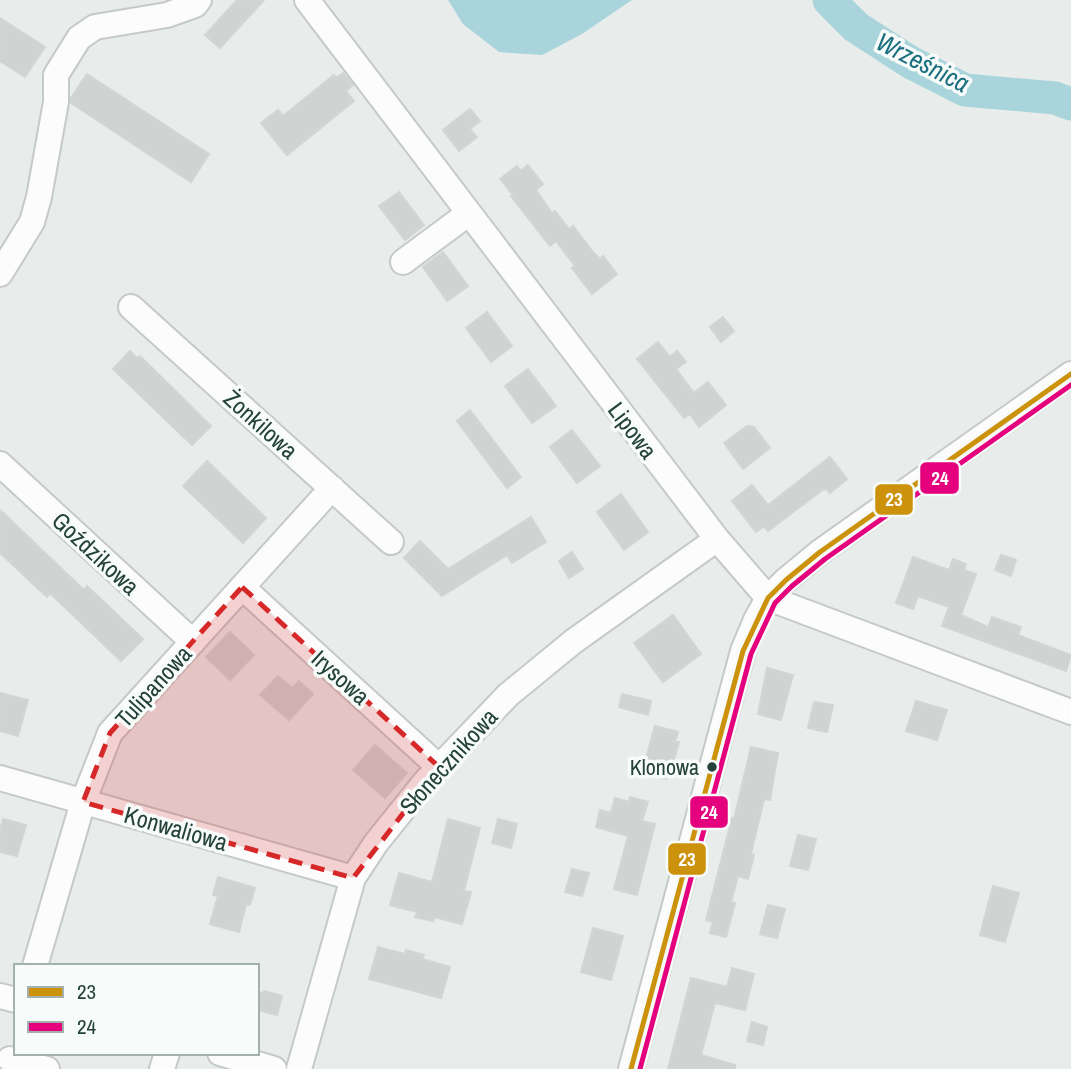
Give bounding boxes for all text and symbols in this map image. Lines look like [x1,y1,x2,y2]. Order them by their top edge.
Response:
water label: Wrześnica [870,24,976,100]
street label: Żonkilowa [217,382,305,466]
street label: Lipowa [601,395,665,465]
line badge: 24 [919,461,960,495]
text: 24 [931,465,949,491]
line badge: 23 [874,483,914,516]
text: 23 [885,486,903,512]
street label: Goździkowa [45,504,147,602]
street label: Tulipanowa [108,638,198,734]
street label: Irysowa [305,642,377,712]
street label: Słonecznikowa [392,701,504,821]
place label: Klonowa [630,752,699,782]
marker: Klonowa [705,760,719,774]
line badge: 24 [689,795,729,829]
street label: Konwaliowa [121,798,231,858]
text: 24 [700,799,718,825]
line badge: 23 [667,842,707,876]
text: 23 [678,846,696,872]
legend [14,964,259,1055]
text: 23 [77,977,96,1006]
text: 24 [77,1012,97,1041]

